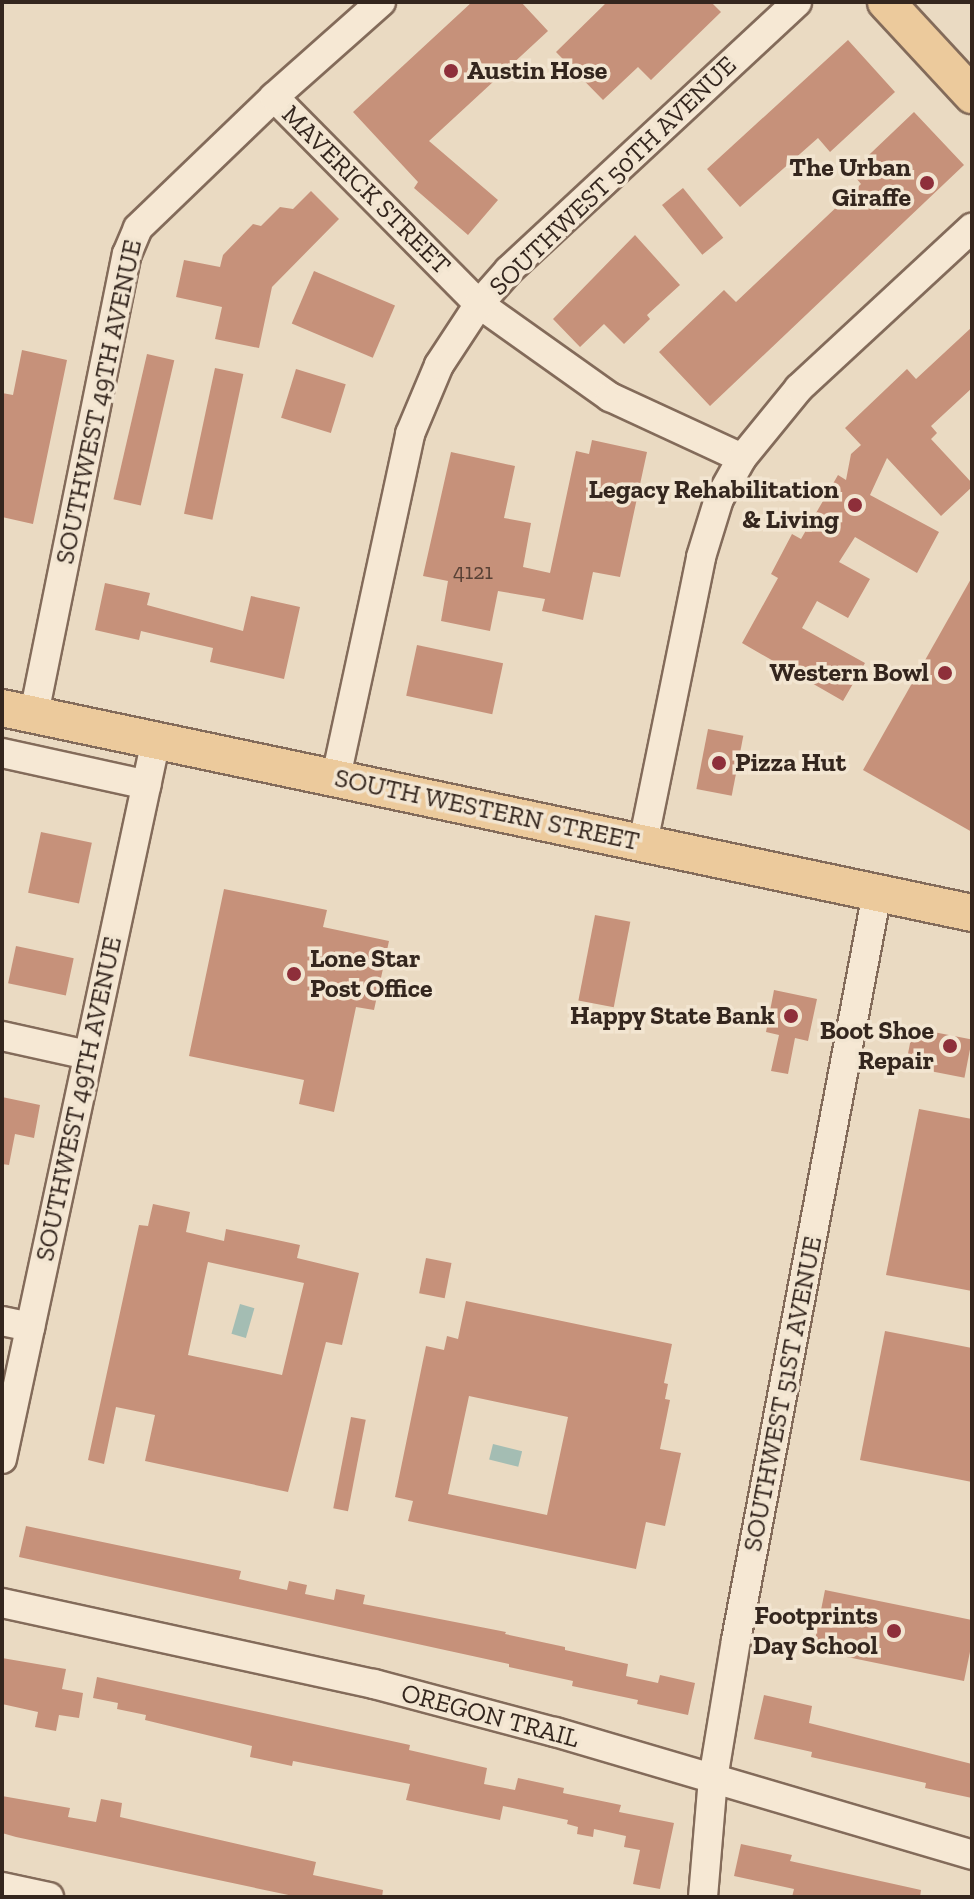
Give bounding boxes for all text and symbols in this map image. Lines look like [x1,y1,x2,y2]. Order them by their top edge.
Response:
street label: SOUTHWEST 50TH AVENUE [483,49,743,303]
place label: Austin Hose [467,55,607,87]
marker: Austin Hose [442,62,460,80]
street label: MAVERICK STREET [275,99,457,281]
place label: The Urban Giraffe [789,152,911,214]
marker: The Urban Giraffe [918,174,936,192]
street label: SOUTHWEST 49TH AVENUE [49,236,149,568]
place label: Legacy Rehabilitation & Living [588,474,839,536]
marker: Legacy Rehabilitation & Living [846,496,864,514]
house number: 4121 [453,559,493,585]
place label: Western Bowl [769,657,929,689]
marker: Western Bowl [936,664,954,682]
place label: Pizza Hut [735,747,846,779]
marker: Pizza Hut [710,754,728,772]
street label: SOUTH WESTERN STREET [331,762,643,858]
street label: SOUTHWEST 49TH AVENUE [29,933,129,1265]
place label: Lone Star Post Office [310,943,433,1004]
marker: Lone Star Post Office [285,965,303,983]
place label: Happy State Bank [569,1000,775,1032]
marker: Happy State Bank [782,1007,800,1025]
place label: Boot Shoe Repair [820,1015,934,1076]
marker: Boot Shoe Repair [941,1037,959,1055]
street label: SOUTHWEST 51ST AVENUE [737,1233,829,1555]
place label: Footprints Day School [752,1600,878,1662]
marker: Footprints Day School [885,1622,903,1640]
street label: OREGON TRAIL [397,1677,583,1755]

